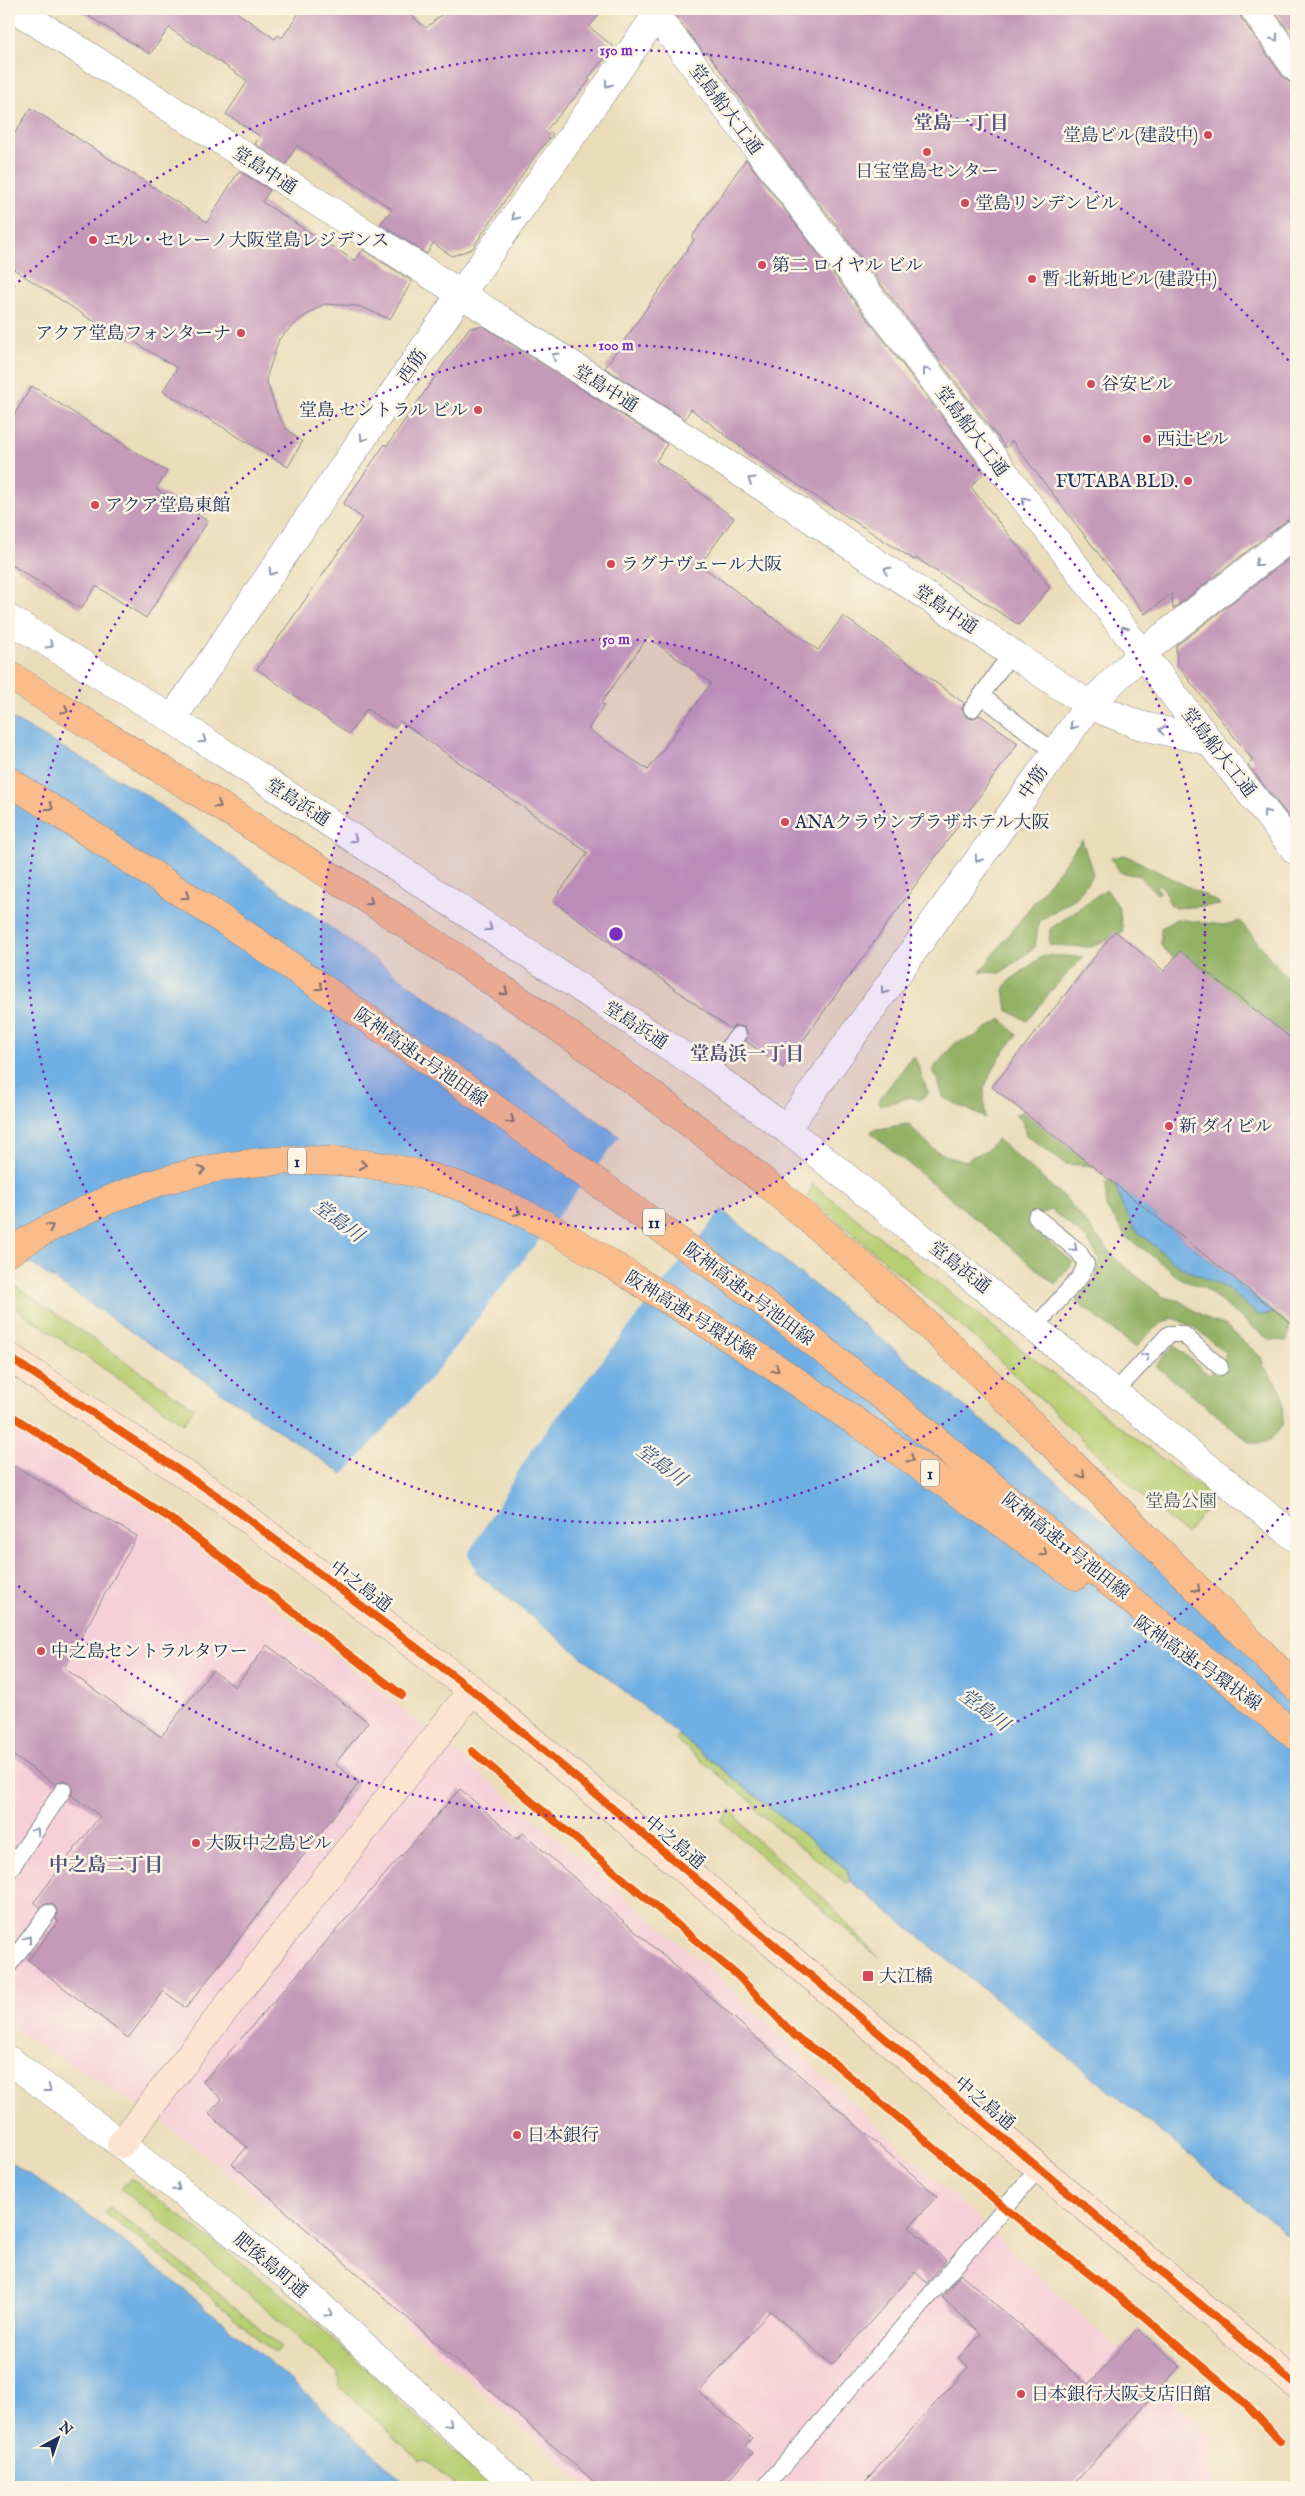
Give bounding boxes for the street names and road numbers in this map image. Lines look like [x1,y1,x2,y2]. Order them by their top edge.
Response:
street label: 堂島船大工通 [683,60,766,160]
street label: 堂島中通 [228,142,301,201]
street label: 西筋 [394,345,433,388]
street label: 堂島中通 [569,360,642,418]
street label: 堂島船大工通 [929,382,1012,482]
street label: 堂島中通 [909,581,981,640]
street label: 堂島船大工通 [1176,703,1260,803]
street label: 中筋 [1014,762,1054,804]
street label: 堂島浜通 [261,774,334,833]
street label: 堂島浜通 [599,997,672,1056]
street label: 阪神高速11号池田線 [349,1004,491,1113]
road number: 1 [288,1148,306,1174]
road number: 11 [643,1208,665,1236]
street label: 堂島浜通 [924,1237,995,1299]
street label: 阪神高速11号池田線 [678,1239,818,1352]
street label: 阪神高速1号環状線 [620,1267,760,1366]
road number: 1 [921,1460,939,1486]
street label: 阪神高速11号池田線 [997,1489,1133,1606]
street label: 中之島通 [324,1556,396,1618]
street label: 阪神高速1号環状線 [1129,1612,1265,1717]
street label: 中之島通 [639,1811,709,1875]
street label: 中之島通 [949,2072,1019,2136]
street label: 肥後島町通 [228,2228,312,2304]

